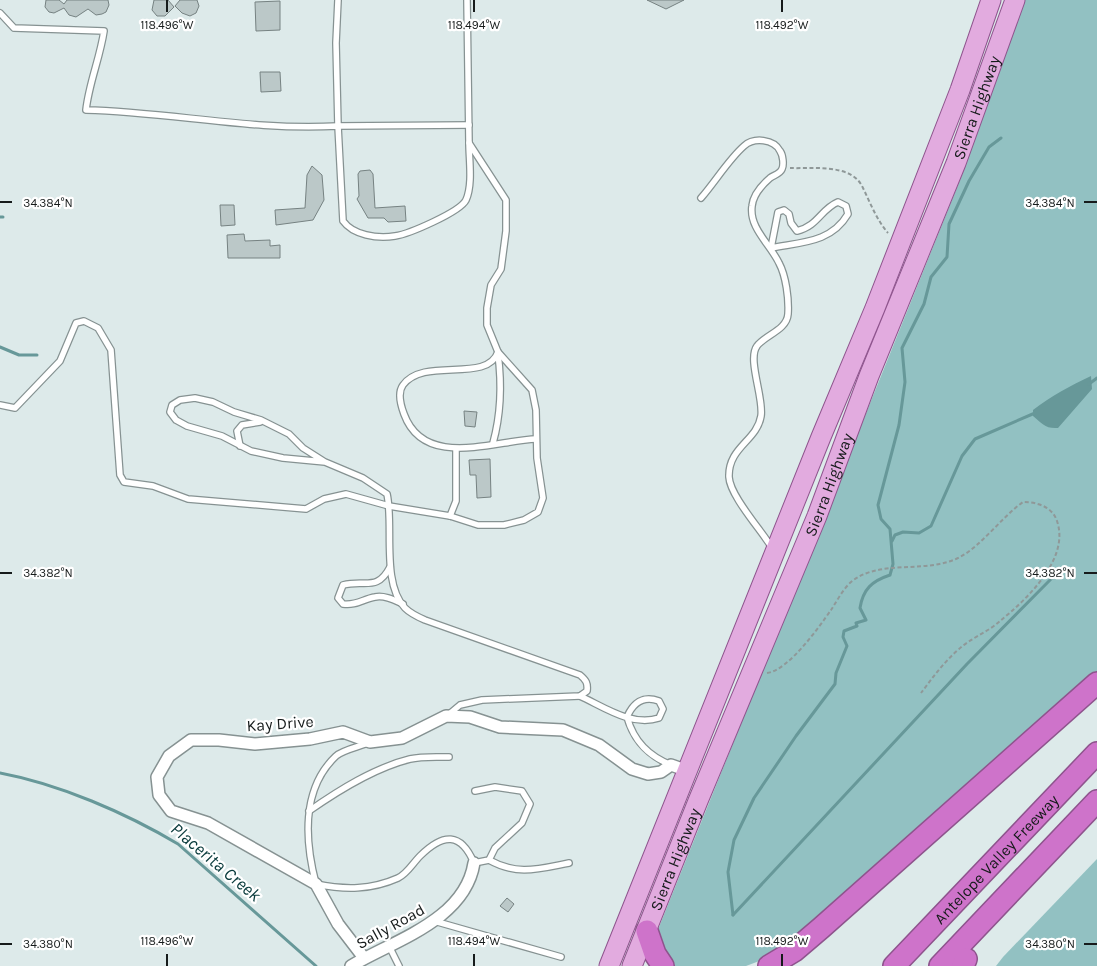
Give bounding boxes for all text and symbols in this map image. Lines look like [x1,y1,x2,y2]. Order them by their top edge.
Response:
text: 118.496°W [141,18,194,32]
text: 118.494°W [448,18,501,32]
text: 118.492°W [756,18,809,32]
street label: Sierra Highway [949,53,1004,162]
text: 34.384°N [23,196,73,210]
text: 34.384°N [1025,196,1075,210]
street label: Sierra Highway [801,430,857,539]
text: 34.382°N [23,566,73,580]
text: 34.382°N [1025,566,1075,580]
street label: Kay Drive [246,712,314,735]
street label: Antelope Valley Freeway [930,790,1063,928]
street label: Sierra Highway [646,805,704,914]
water label: Placerita Creek [166,818,266,907]
street label: Sally Road [353,900,428,953]
text: 118.496°W [141,934,194,948]
text: 118.494°W [448,934,501,948]
text: 118.492°W [756,934,809,948]
text: 34.380°N [23,937,73,951]
text: 34.380°N [1025,937,1075,951]

